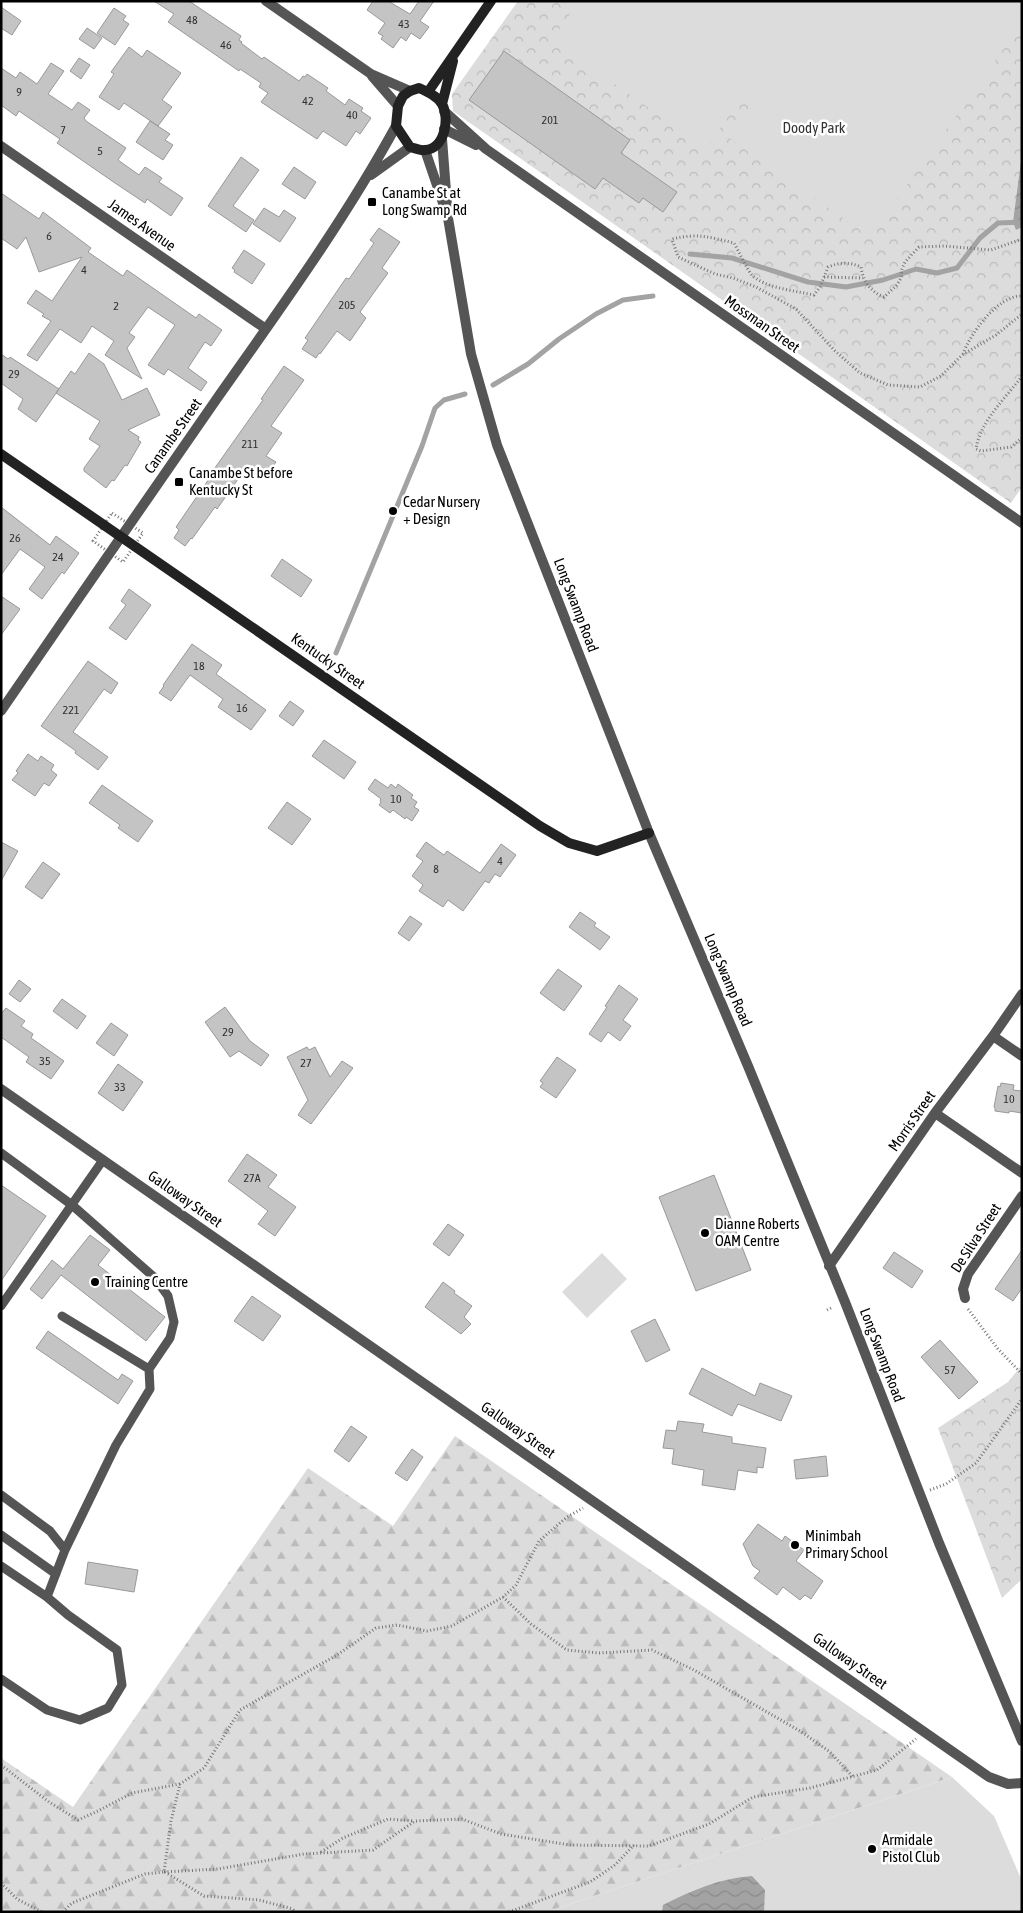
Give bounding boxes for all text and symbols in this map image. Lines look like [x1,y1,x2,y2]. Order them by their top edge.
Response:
house number: 48 [186,13,198,27]
house number: 43 [398,17,410,31]
house number: 46 [220,38,232,52]
house number: 9 [16,85,22,99]
house number: 42 [302,94,314,108]
house number: 40 [346,108,358,122]
house number: 201 [542,113,559,127]
park label: Doody Park [783,119,846,136]
house number: 7 [60,123,66,137]
house number: 5 [97,144,103,158]
place label: Canambe St at Long Swamp Rd [382,184,467,218]
street label: James Avenue [105,195,179,254]
marker: Canambe St at Long Swamp Rd [366,196,378,208]
house number: 6 [46,229,52,243]
house number: 4 [81,263,87,277]
street label: Mossman Street [721,291,803,356]
house number: 205 [339,298,355,312]
house number: 2 [113,299,119,313]
house number: 29 [8,367,20,381]
street label: Canambe Street [140,395,205,476]
house number: 211 [242,437,259,451]
place label: Canambe St before Kentucky St [189,464,293,498]
marker: Canambe St before Kentucky St [173,476,185,488]
place label: Cedar Nursery + Design [403,493,480,527]
marker: Cedar Nursery + Design [387,505,399,517]
house number: 26 [9,531,21,545]
house number: 24 [52,550,64,564]
street label: Long Swamp Road [551,555,602,654]
street label: Kentucky Street [288,629,368,692]
house number: 18 [193,659,205,673]
house number: 16 [236,701,248,715]
house number: 221 [63,703,80,717]
house number: 10 [390,792,402,806]
house number: 4 [497,854,503,868]
house number: 8 [433,862,439,876]
street label: Long Swamp Road [701,931,756,1029]
house number: 29 [222,1025,234,1039]
house number: 35 [39,1054,51,1068]
house number: 27 [300,1056,312,1070]
house number: 33 [114,1080,126,1094]
street label: Morris Street [885,1087,939,1154]
house number: 10 [1003,1092,1015,1106]
street label: Galloway Street [145,1167,226,1230]
house number: 27A [243,1171,261,1185]
street label: De Silva Street [947,1200,1004,1275]
place label: Dianne Roberts OAM Centre [715,1215,800,1249]
marker: Dianne Roberts OAM Centre [699,1227,711,1239]
place label: Training Centre [105,1273,188,1290]
marker: Training Centre [89,1276,101,1288]
street label: Long Swamp Road [857,1305,908,1404]
house number: 57 [944,1363,956,1377]
street label: Galloway Street [478,1398,559,1461]
place label: Minimbah Primary School [805,1527,888,1561]
marker: Minimbah Primary School [789,1539,801,1551]
street label: Galloway Street [810,1629,891,1692]
place label: Armidale Pistol Club [882,1831,940,1865]
marker: Armidale Pistol Club [866,1843,878,1855]

